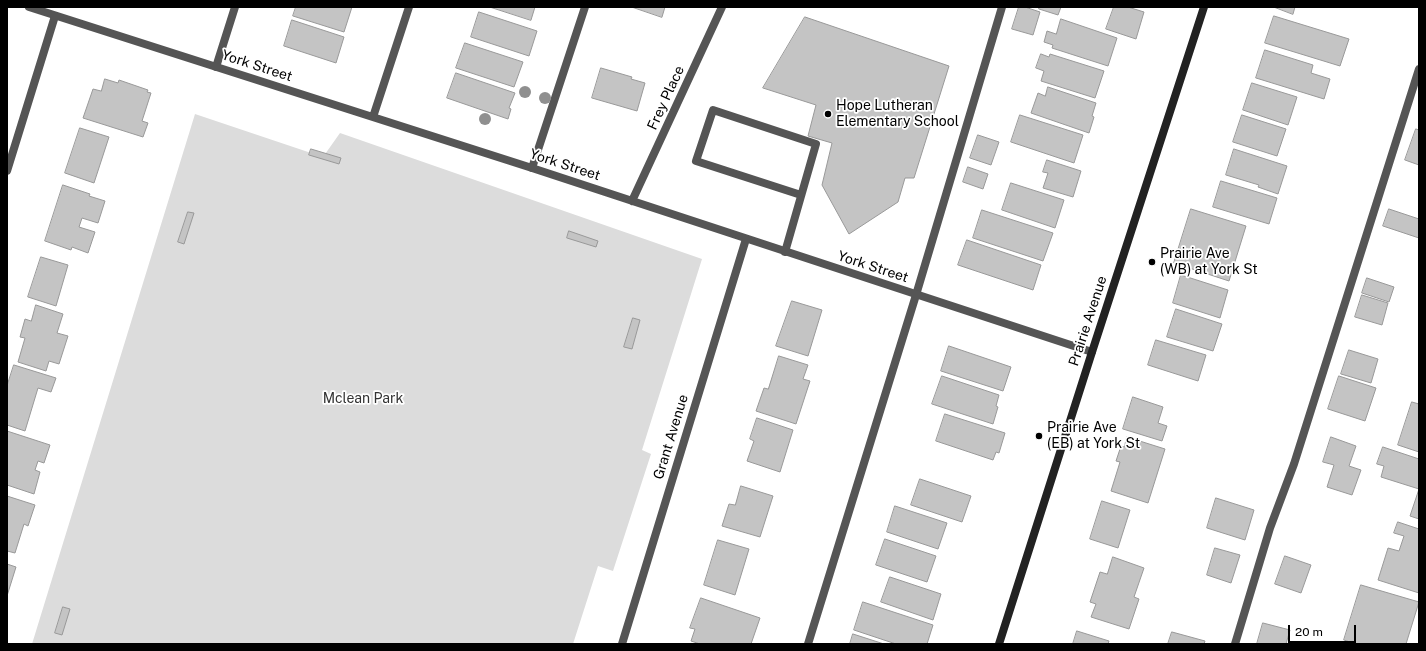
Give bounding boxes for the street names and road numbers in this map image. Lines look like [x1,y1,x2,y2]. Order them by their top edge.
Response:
street label: York Street [220,47,294,85]
street label: Frey Place [644,63,688,133]
street label: York Street [528,146,602,184]
street label: York Street [836,248,910,286]
street label: Prairie Avenue [1066,274,1110,368]
street label: Grant Avenue [650,392,692,482]

